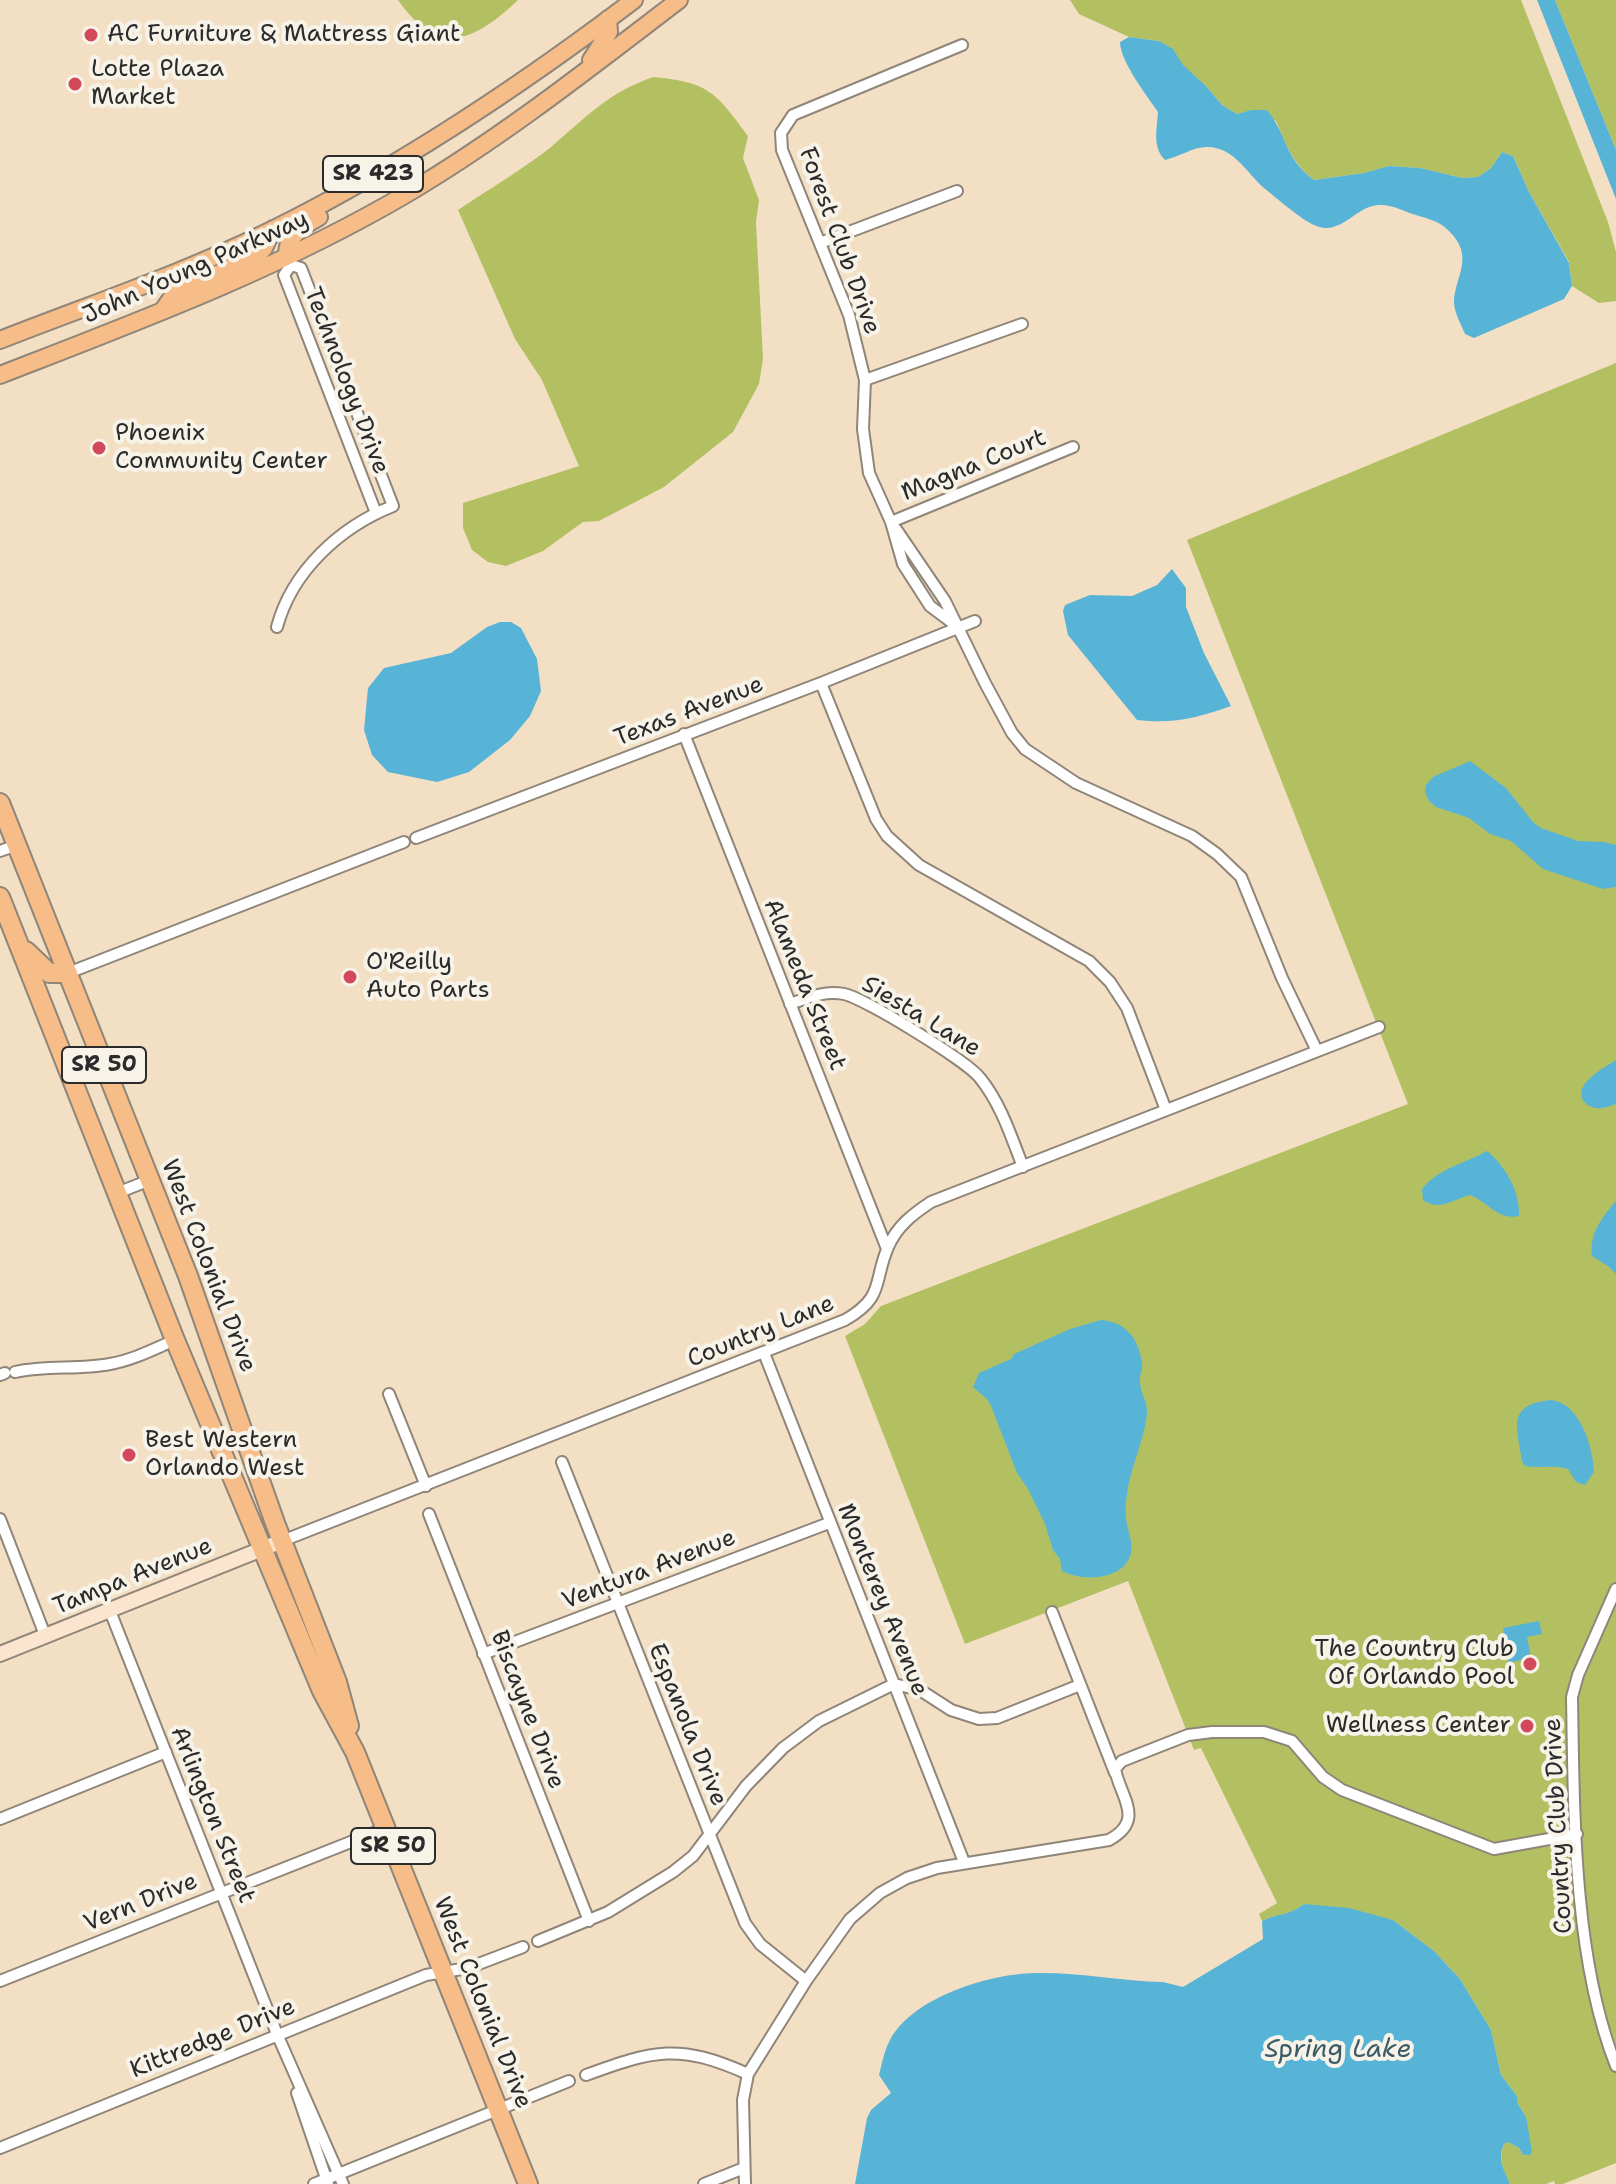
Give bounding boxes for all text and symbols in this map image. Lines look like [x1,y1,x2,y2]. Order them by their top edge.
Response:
place label: AC Furniture & Mattress Giant [107,21,461,49]
marker: AC Furniture & Mattress Giant [82,26,100,44]
place label: Lotte Plaza Market [91,56,224,112]
marker: Lotte Plaza Market [66,75,84,93]
street label: Forest Club Drive [792,144,886,338]
road number: SR 423 [323,156,423,192]
street label: John Young Parkway [79,205,313,331]
street label: Technology Drive [297,284,395,478]
place label: Phoenix Community Center [115,420,328,476]
street label: Magna Court [897,424,1051,508]
marker: Phoenix Community Center [90,439,108,457]
street label: Texas Avenue [610,670,768,754]
street label: Alameda Street [757,895,851,1075]
place label: O'Reilly Auto Parts [366,949,490,1005]
marker: O'Reilly Auto Parts [341,968,359,986]
street label: Siesta Lane [856,970,986,1064]
road number: SR 50 [62,1047,146,1083]
street label: West Colonial Drive [154,1156,262,1376]
street label: Country Lane [683,1289,839,1375]
place label: Best Western Orlando West [145,1427,304,1483]
marker: Best Western Orlando West [120,1446,138,1464]
street label: Monterey Avenue [830,1500,934,1700]
street label: Ventura Avenue [558,1524,740,1616]
street label: Tampa Avenue [49,1532,217,1622]
street label: Biscayne Drive [484,1627,570,1793]
place label: The Country Club Of Orlando Pool [1315,1636,1514,1692]
street label: Espanola Drive [641,1640,733,1810]
marker: The Country Club Of Orlando Pool [1521,1655,1539,1673]
place label: Wellness Center [1326,1712,1511,1740]
marker: Wellness Center [1518,1717,1536,1735]
street label: Country Club Drive [1539,1717,1579,1935]
street label: Arlington Street [163,1722,261,1908]
road number: SR 50 [351,1828,435,1864]
street label: Vern Drive [80,1867,202,1939]
street label: West Colonial Drive [426,1893,538,2113]
street label: Kittredge Drive [126,1993,300,2085]
water label: Spring Lake [1265,2034,1411,2066]

